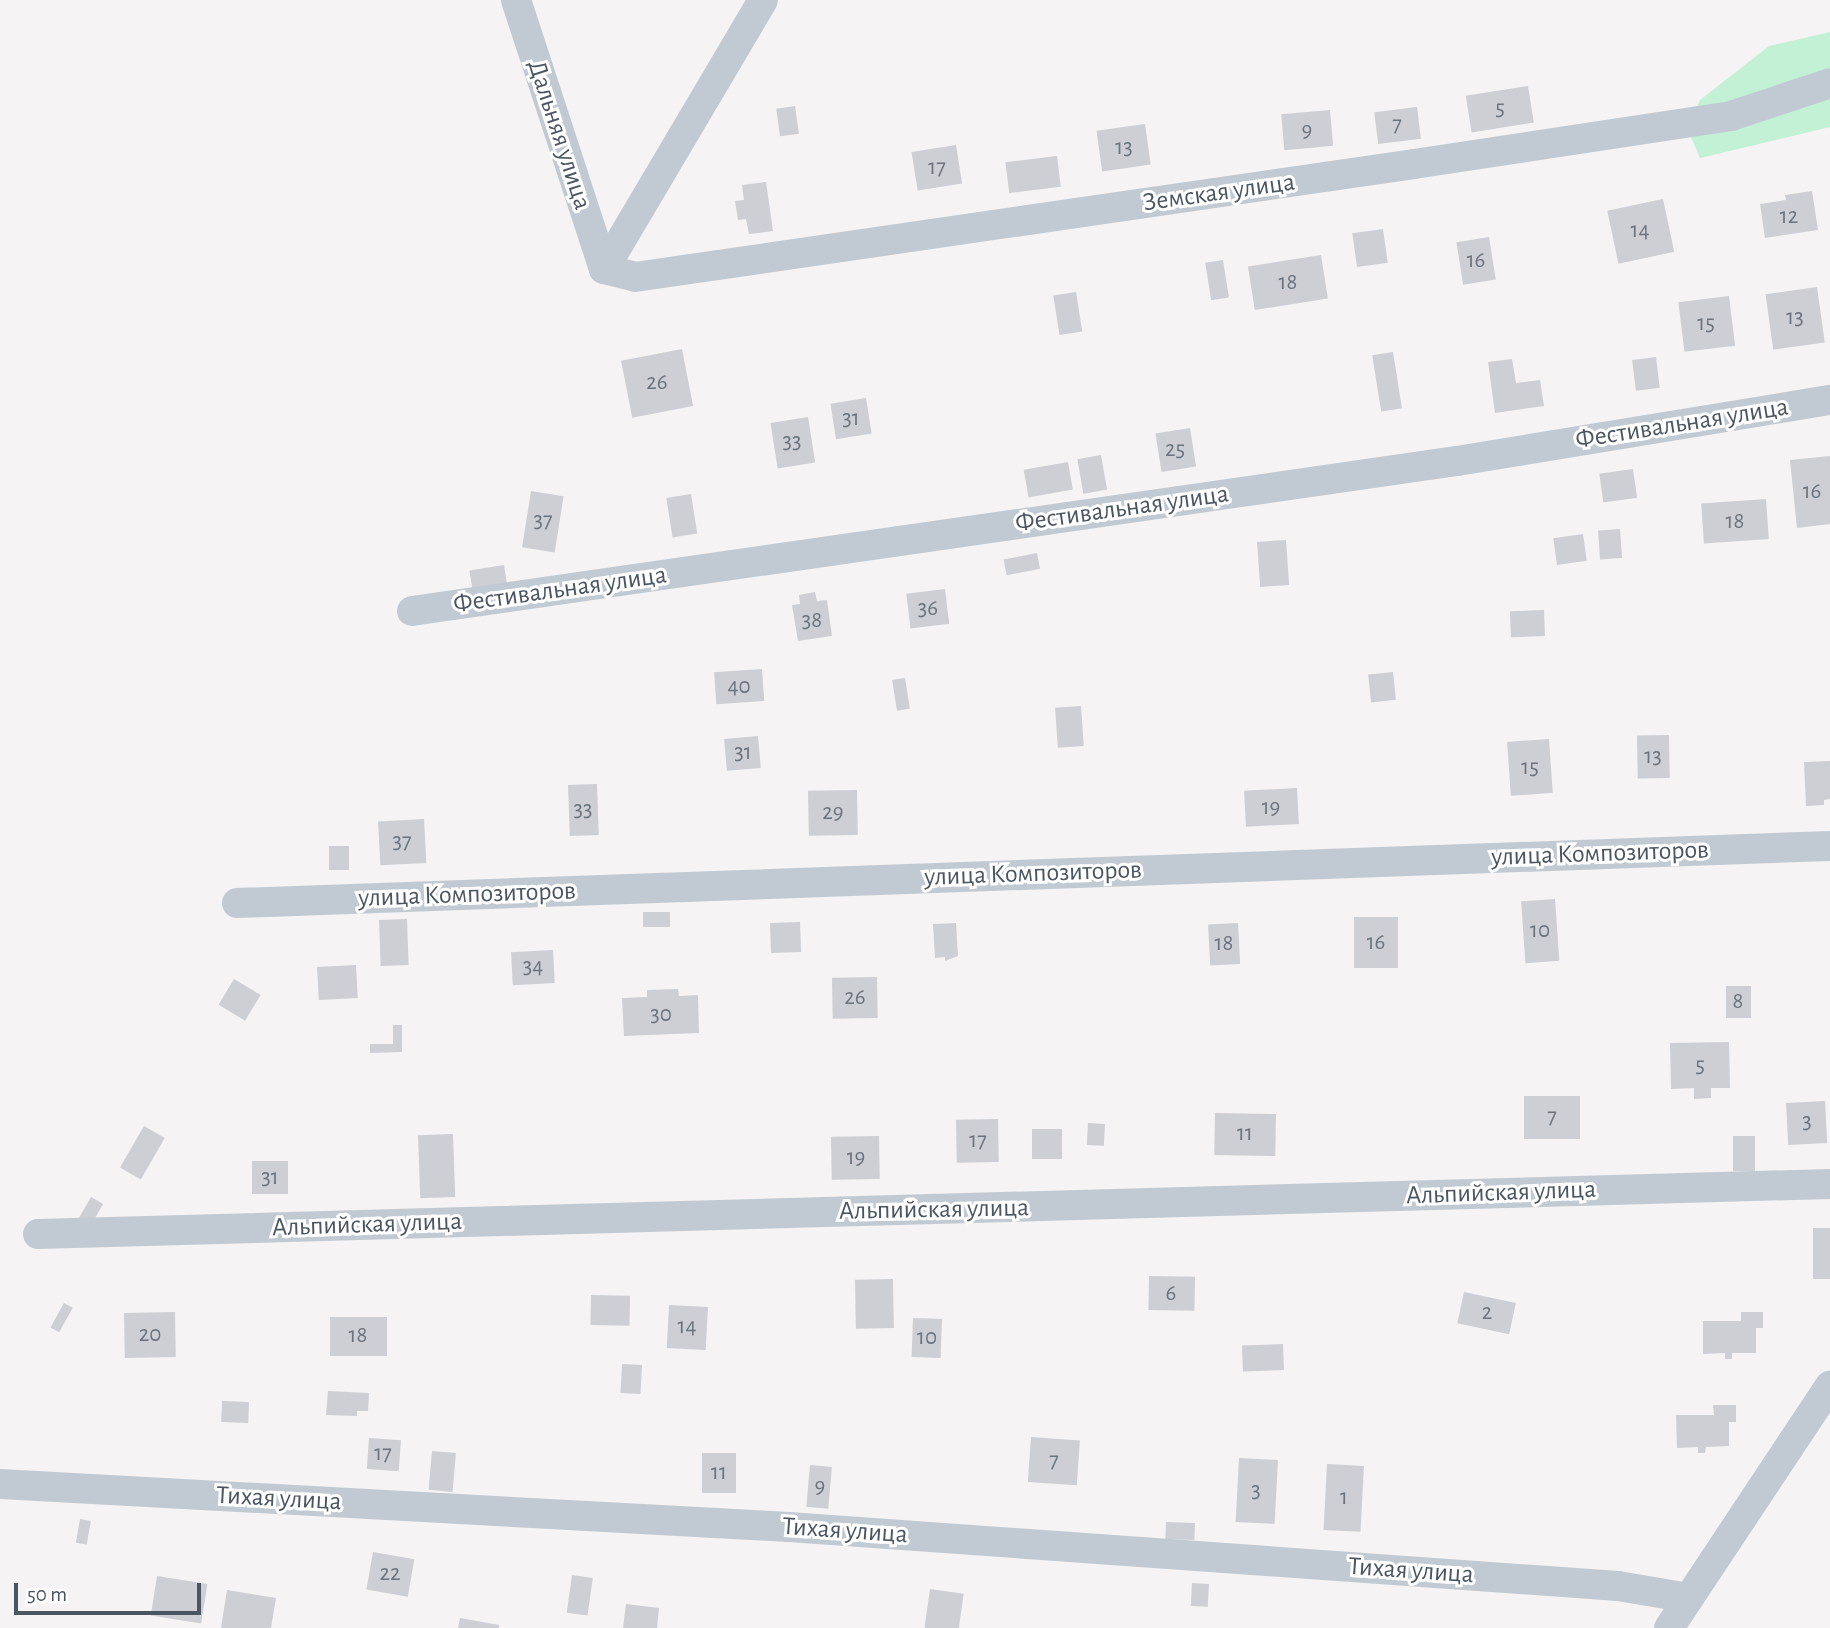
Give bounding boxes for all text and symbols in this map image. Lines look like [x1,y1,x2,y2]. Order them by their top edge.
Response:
street label: Дальняя улица [520,56,598,214]
house number: 5 [1495,95,1505,123]
house number: 7 [1392,111,1402,139]
house number: 9 [1302,117,1312,145]
house number: 13 [1115,134,1133,162]
house number: 17 [928,154,946,182]
street label: Земская улица [1141,167,1297,219]
house number: 12 [1780,203,1798,231]
house number: 14 [1631,217,1649,245]
house number: 16 [1467,247,1485,275]
house number: 18 [1279,269,1297,297]
house number: 13 [1786,304,1804,332]
house number: 15 [1697,310,1715,338]
house number: 26 [646,369,668,397]
street label: Фестивальная улица [1573,392,1791,456]
house number: 31 [842,405,860,433]
house number: 33 [783,428,801,456]
house number: 25 [1165,436,1185,464]
house number: 16 [1803,478,1821,506]
street label: Фестивальная улица [1013,479,1231,539]
house number: 37 [533,507,553,535]
house number: 18 [1726,508,1744,536]
street label: Фестивальная улица [451,560,669,620]
house number: 36 [918,595,938,623]
house number: 38 [802,607,822,635]
house number: 40 [727,673,751,701]
house number: 31 [734,739,752,767]
house number: 13 [1644,743,1662,771]
house number: 15 [1521,754,1539,782]
house number: 19 [1262,794,1280,822]
house number: 33 [574,796,592,824]
house number: 29 [822,799,844,827]
house number: 37 [392,828,412,856]
street label: улица Композиторов [1491,835,1709,873]
street label: улица Композиторов [924,855,1142,893]
street label: улица Композиторов [358,876,576,914]
house number: 10 [1530,917,1550,945]
house number: 16 [1367,929,1385,957]
house number: 18 [1215,930,1233,958]
house number: 34 [523,953,543,981]
house number: 26 [844,984,866,1012]
house number: 8 [1733,988,1743,1016]
house number: 30 [650,1001,672,1029]
house number: 5 [1695,1052,1705,1080]
house number: 7 [1547,1103,1557,1131]
house number: 3 [1802,1108,1812,1136]
house number: 11 [1237,1120,1253,1148]
house number: 17 [969,1127,987,1155]
house number: 19 [847,1144,865,1172]
house number: 31 [261,1164,279,1192]
street label: Альпийская улица [1405,1174,1597,1212]
street label: Альпийская улица [839,1193,1029,1227]
street label: Альпийская улица [271,1206,463,1244]
house number: 6 [1166,1280,1176,1308]
house number: 2 [1482,1299,1492,1327]
house number: 14 [678,1313,696,1341]
house number: 20 [139,1321,161,1349]
house number: 18 [349,1322,367,1350]
house number: 10 [917,1324,937,1352]
house number: 17 [374,1440,392,1468]
house number: 7 [1049,1447,1059,1475]
house number: 11 [711,1459,727,1487]
house number: 9 [815,1473,825,1501]
house number: 3 [1251,1477,1261,1505]
street label: Тихая улица [216,1480,342,1518]
house number: 1 [1340,1484,1348,1512]
street label: Тихая улица [781,1511,909,1551]
street label: Тихая улица [1347,1551,1475,1591]
house number: 22 [380,1560,400,1588]
scale bar [18,1568,205,1612]
text: 50 m [27,1584,67,1605]

